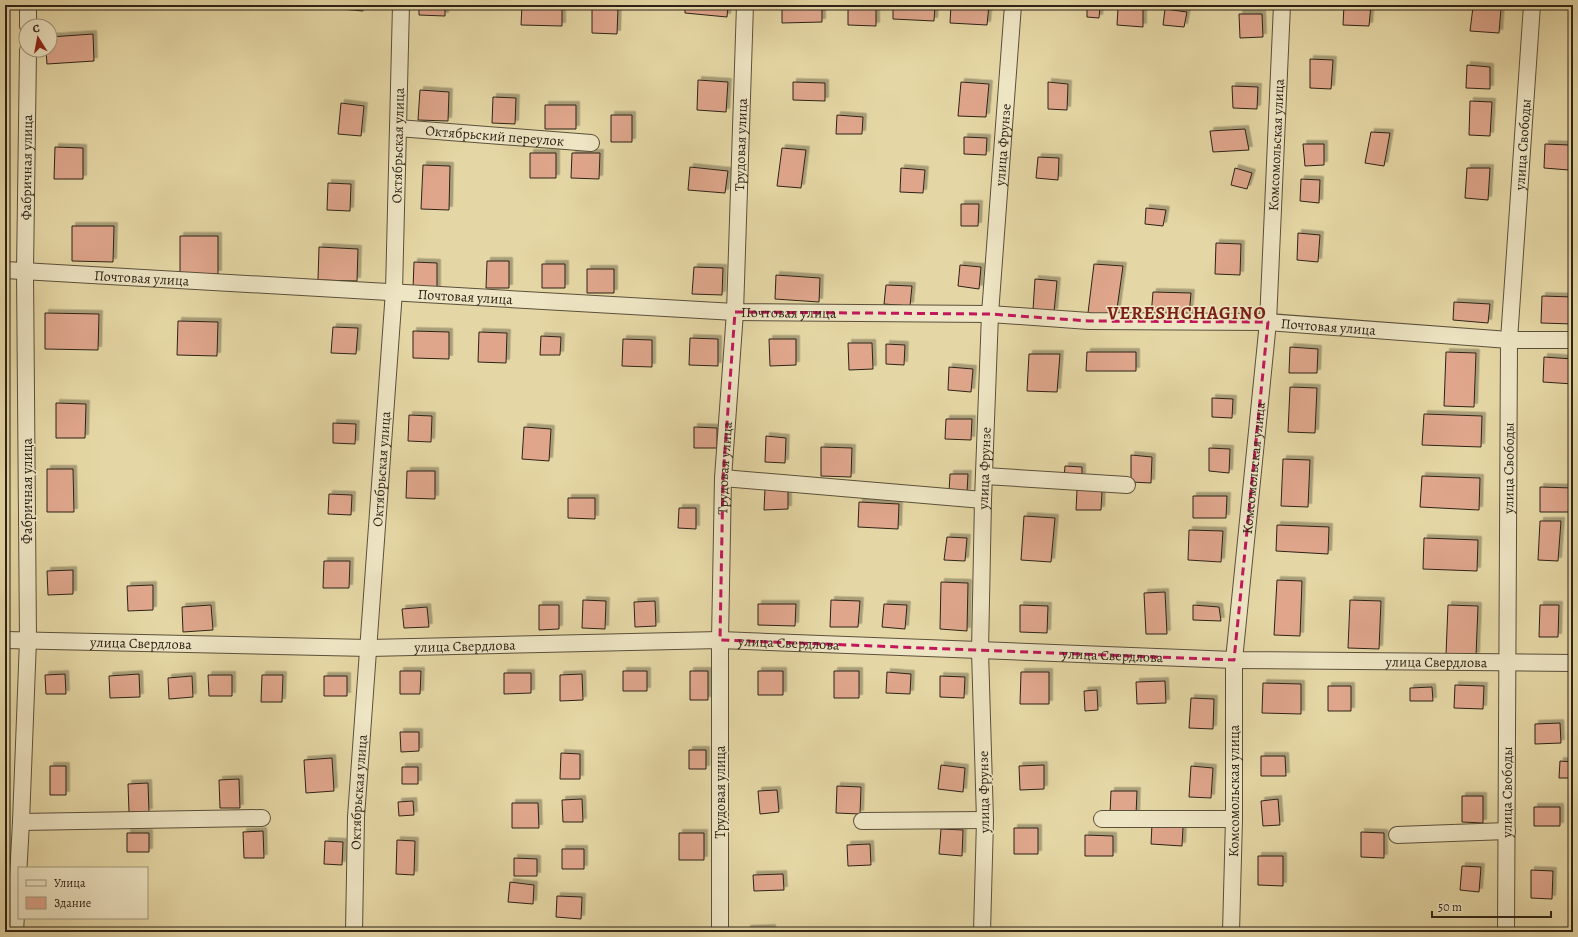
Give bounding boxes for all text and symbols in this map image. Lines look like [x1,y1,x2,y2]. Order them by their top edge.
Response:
north arrow [18,18,58,58]
text: С [31,21,41,37]
street label: Комсомольская улица [1263,78,1288,211]
street label: Октябрьская улица [387,87,408,203]
street label: Трудовая улица [729,97,751,191]
street label: улица Свободы [1510,98,1535,192]
street label: улица Фрунзе [990,103,1015,188]
street label: Фабричная улица [16,114,37,220]
street label: Октябрьский переулок [425,121,565,150]
street label: Почтовая улица [94,266,190,290]
street label: Почтовая улица [417,284,514,309]
district label: VERESHCHAGINO [1106,301,1267,325]
street label: Почтовая улица [741,303,837,322]
street label: Почтовая улица [1280,313,1377,340]
street label: Комсомольская улица [1237,401,1269,535]
street label: Октябрьская улица [368,410,395,527]
street label: Трудовая улица [713,420,737,515]
street label: улица Свободы [1499,422,1518,515]
street label: улица Фрунзе [973,427,995,511]
street label: Фабричная улица [18,438,37,544]
street label: улица Свердлова [737,631,840,654]
street label: улица Свердлова [89,632,192,654]
street label: улица Свердлова [413,635,516,656]
street label: улица Свердлова [1060,644,1164,667]
street label: улица Свердлова [1385,652,1488,672]
street label: Комсомольская улица [1223,724,1244,857]
street label: Октябрьская улица [346,733,371,850]
street label: Трудовая улица [711,745,730,839]
street label: улица Свободы [1497,746,1516,839]
street label: улица Фрунзе [974,751,994,834]
legend [18,867,148,919]
text: Улица [54,875,86,891]
scale bar [1432,893,1551,919]
text: Здание [54,895,91,911]
text: 50 m [1438,899,1462,915]

